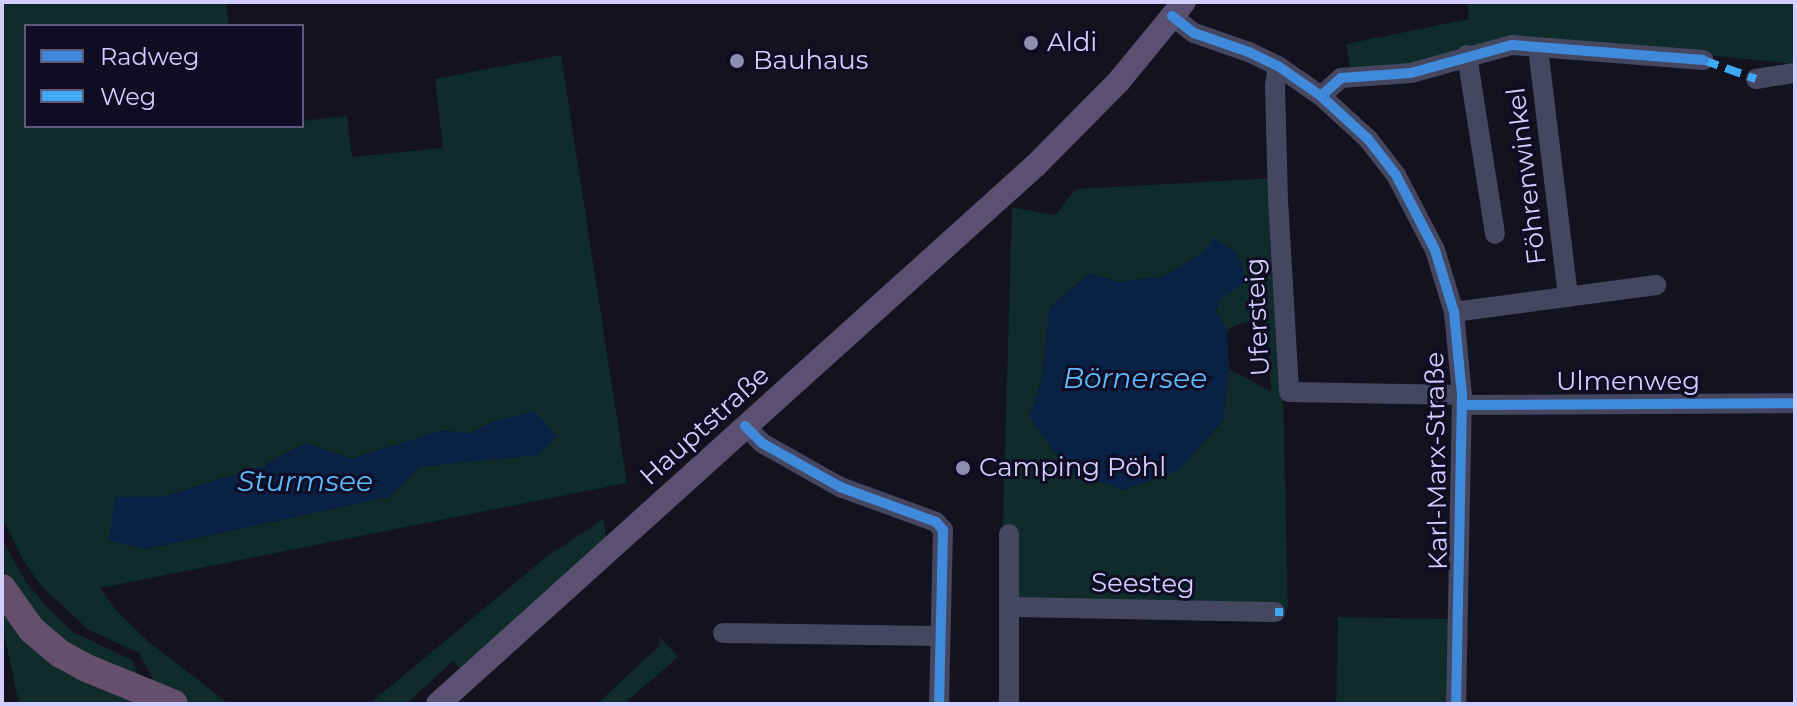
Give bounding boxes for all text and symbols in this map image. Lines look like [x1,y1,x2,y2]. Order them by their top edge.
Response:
legend [24,24,304,128]
place label: Aldi [1047,27,1097,59]
marker: Aldi [1022,34,1040,52]
text: Radweg [100,42,199,71]
place label: Bauhaus [753,45,868,77]
marker: Bauhaus [728,52,746,70]
text: Weg [100,82,156,111]
street label: Föhrenwinkel [1501,86,1553,266]
street label: Ufersteig [1239,257,1277,377]
street label: Karl-Marx-Straße [1419,352,1455,570]
street label: Hauptstraße [634,360,776,492]
water label: Börnersee [1063,361,1207,395]
street label: Ulmenweg [1556,366,1700,398]
place label: Camping Pöhl [979,452,1166,484]
marker: Camping Pöhl [954,459,972,477]
water label: Sturmsee [237,464,373,498]
street label: Seesteg [1091,567,1195,601]

